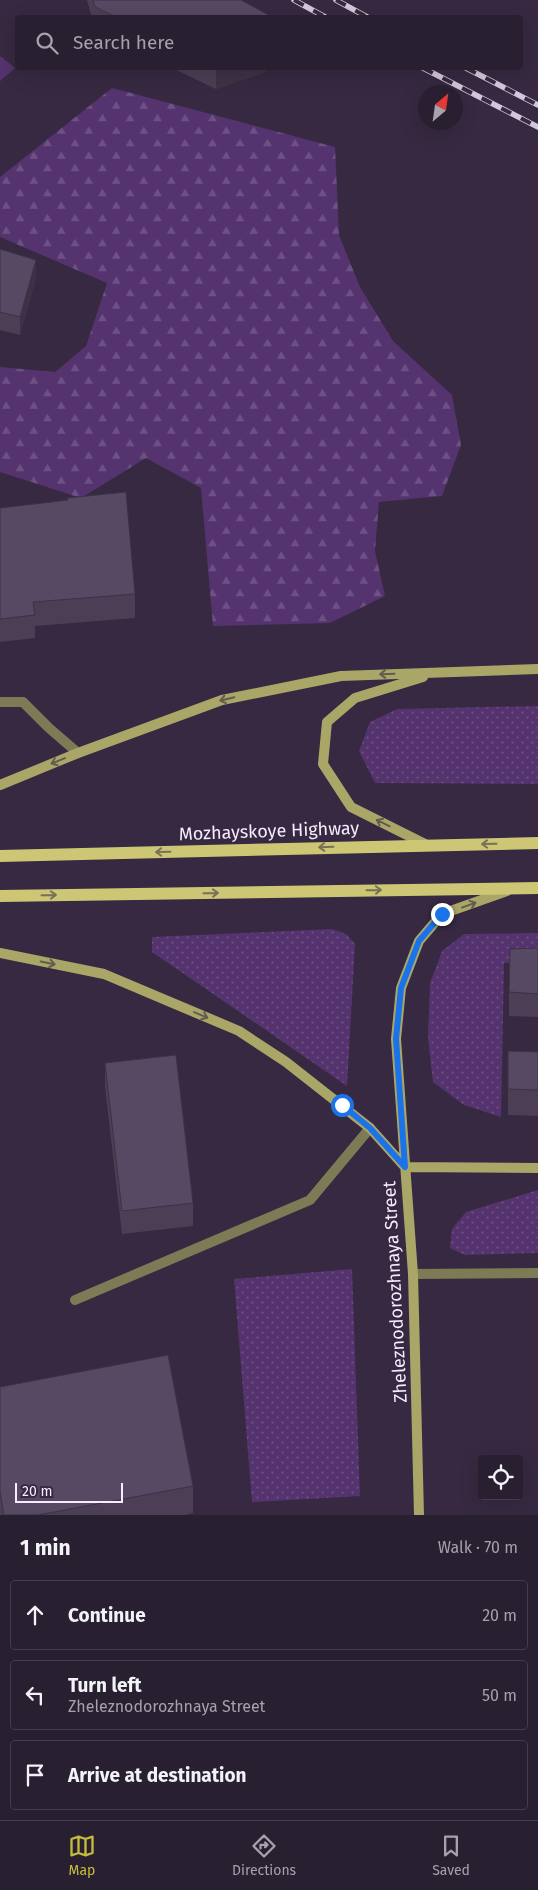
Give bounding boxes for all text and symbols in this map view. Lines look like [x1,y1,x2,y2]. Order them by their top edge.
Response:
search box [15,15,523,70]
icon: search [33,29,61,57]
text: Search here [73,31,174,54]
north arrow [418,85,463,130]
one-way arrow [379,669,396,679]
one-way arrow [220,695,236,704]
one-way arrow [51,756,66,766]
street label: Mozhayskoye Highway [178,817,360,845]
one-way arrow [376,818,391,827]
one-way arrow [482,839,498,849]
one-way arrow [318,843,334,852]
one-way arrow [155,847,171,856]
one-way arrow [365,886,381,895]
one-way arrow [203,888,219,897]
one-way arrow [40,890,56,900]
one-way arrow [461,900,476,909]
route end [431,903,454,926]
one-way arrow [39,958,55,968]
one-way arrow [193,1010,208,1020]
route start [331,1094,354,1117]
street label: Zheleznodorozhnaya Street [378,1180,412,1403]
map controls [478,1455,523,1500]
button: locate [478,1455,523,1500]
scale bar [15,1480,122,1503]
text: 20 m [22,1483,52,1500]
text: 1 min [20,1535,71,1561]
text: Walk · 70 m [438,1538,518,1557]
icon: ahead [21,1601,49,1629]
text: Continue [68,1604,146,1627]
text: 20 m [482,1606,517,1625]
text: Turn left [68,1674,142,1697]
icon: left [21,1681,49,1709]
text: 50 m [482,1686,517,1705]
text: Zheleznodorozhnaya Street [68,1697,265,1716]
icon: arrive [21,1761,49,1789]
text: Arrive at destination [68,1764,247,1787]
tab: Map [68,1832,96,1879]
tab: Directions [232,1832,296,1879]
tab: Saved [432,1832,470,1879]

